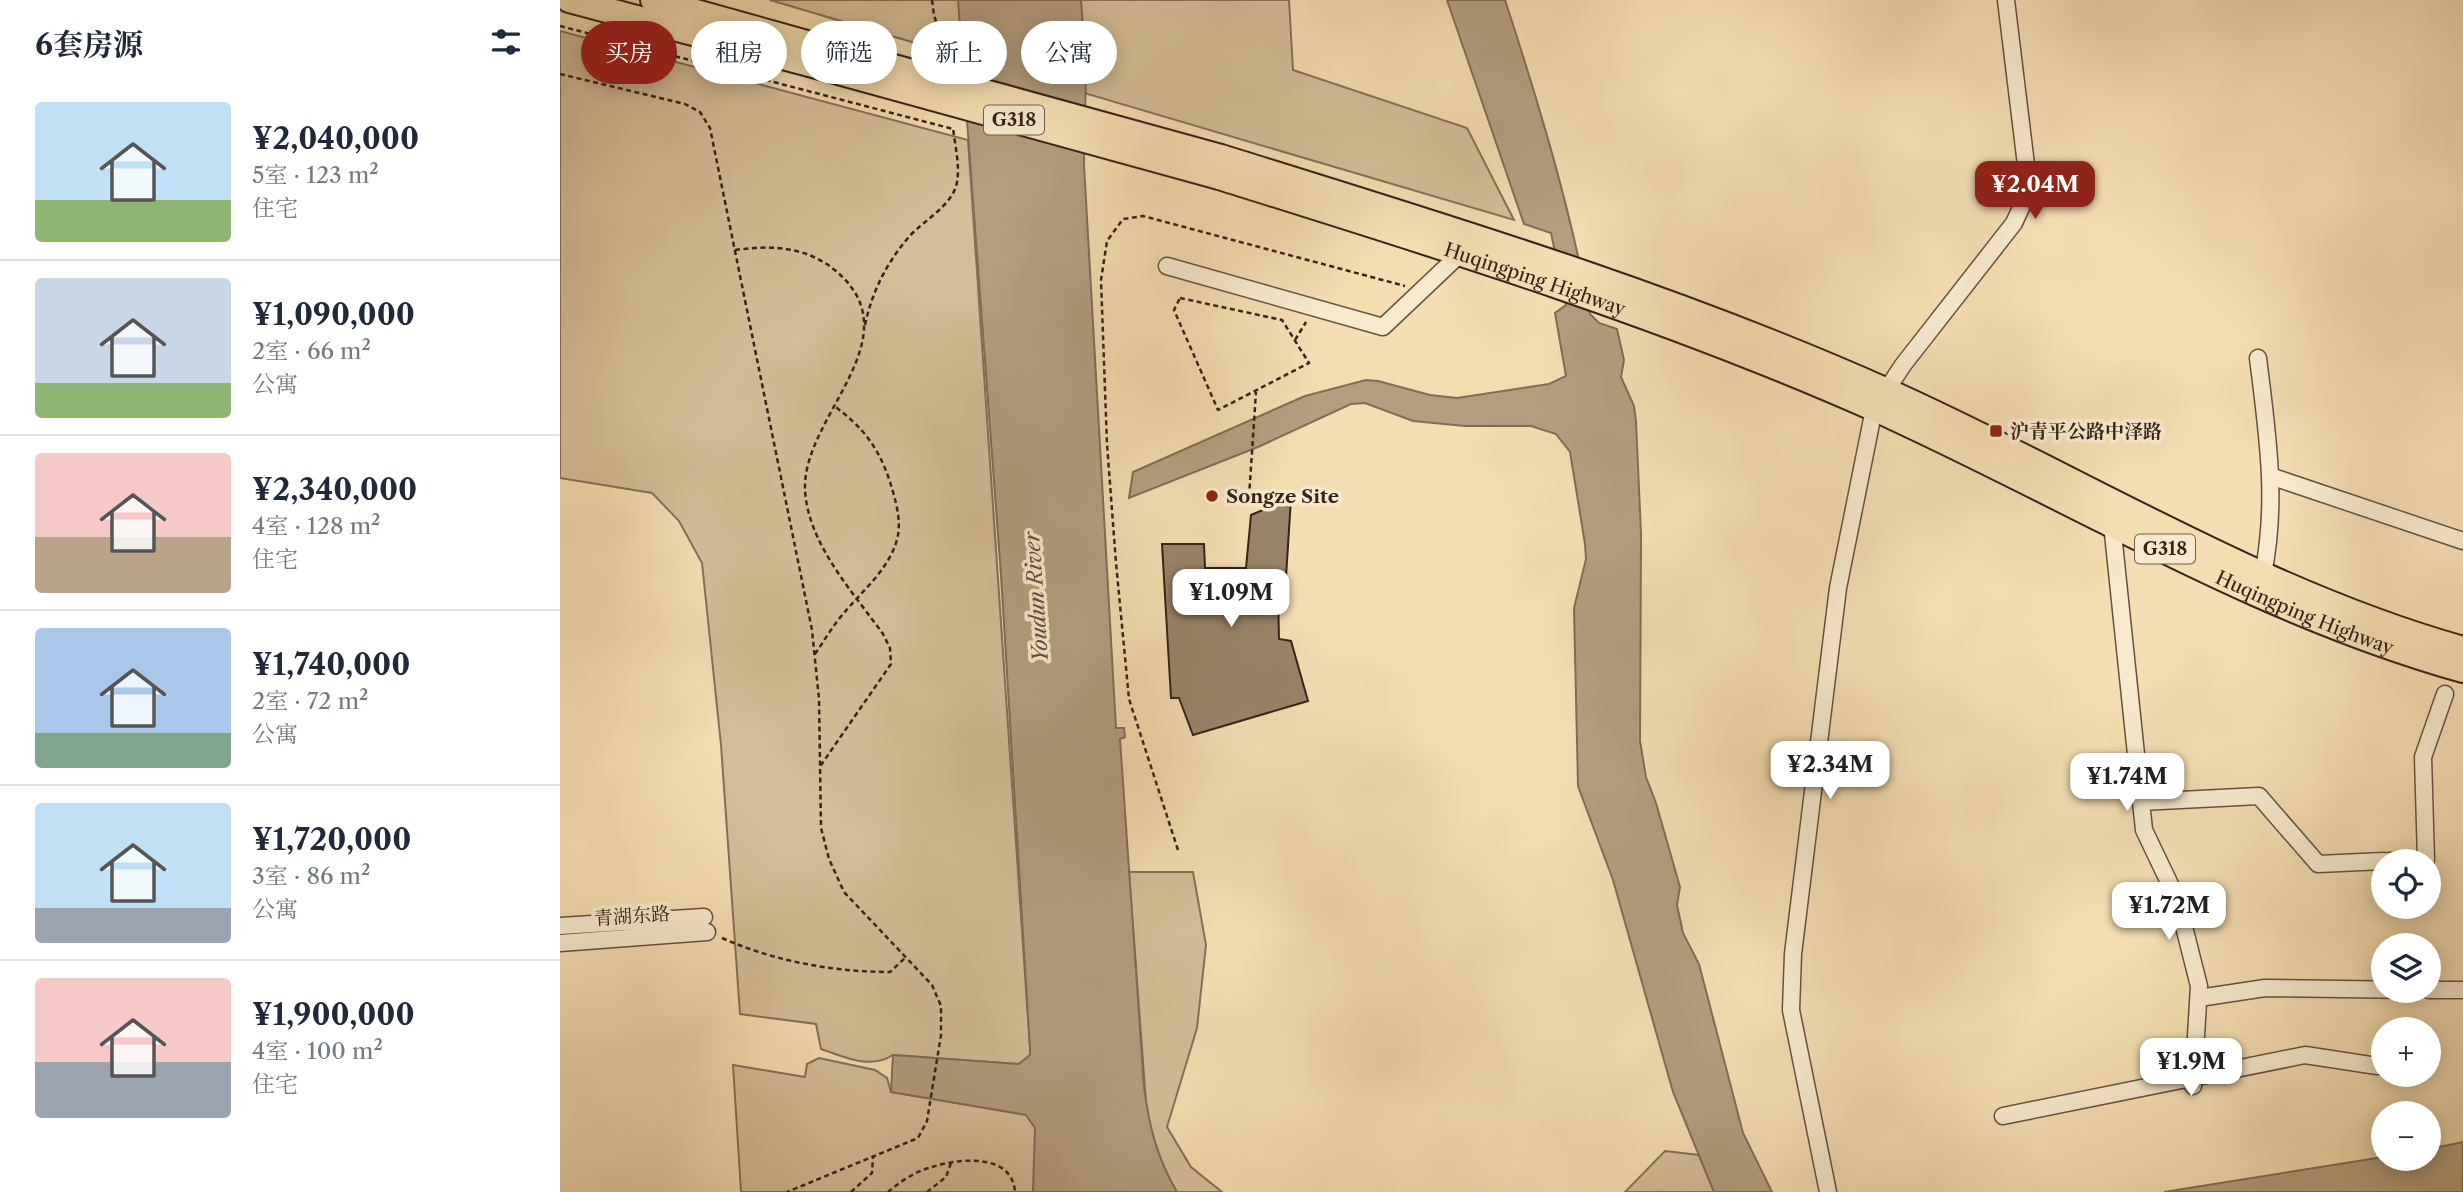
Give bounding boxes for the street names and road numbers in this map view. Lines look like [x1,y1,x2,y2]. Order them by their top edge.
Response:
road number: G318 [984,106,1044,134]
street label: Huqingping Highway [1441,237,1629,321]
road number: G318 [2135,534,2195,564]
street label: Huqingping Highway [2212,566,2397,659]
street label: 青湖东路 [593,902,671,930]

